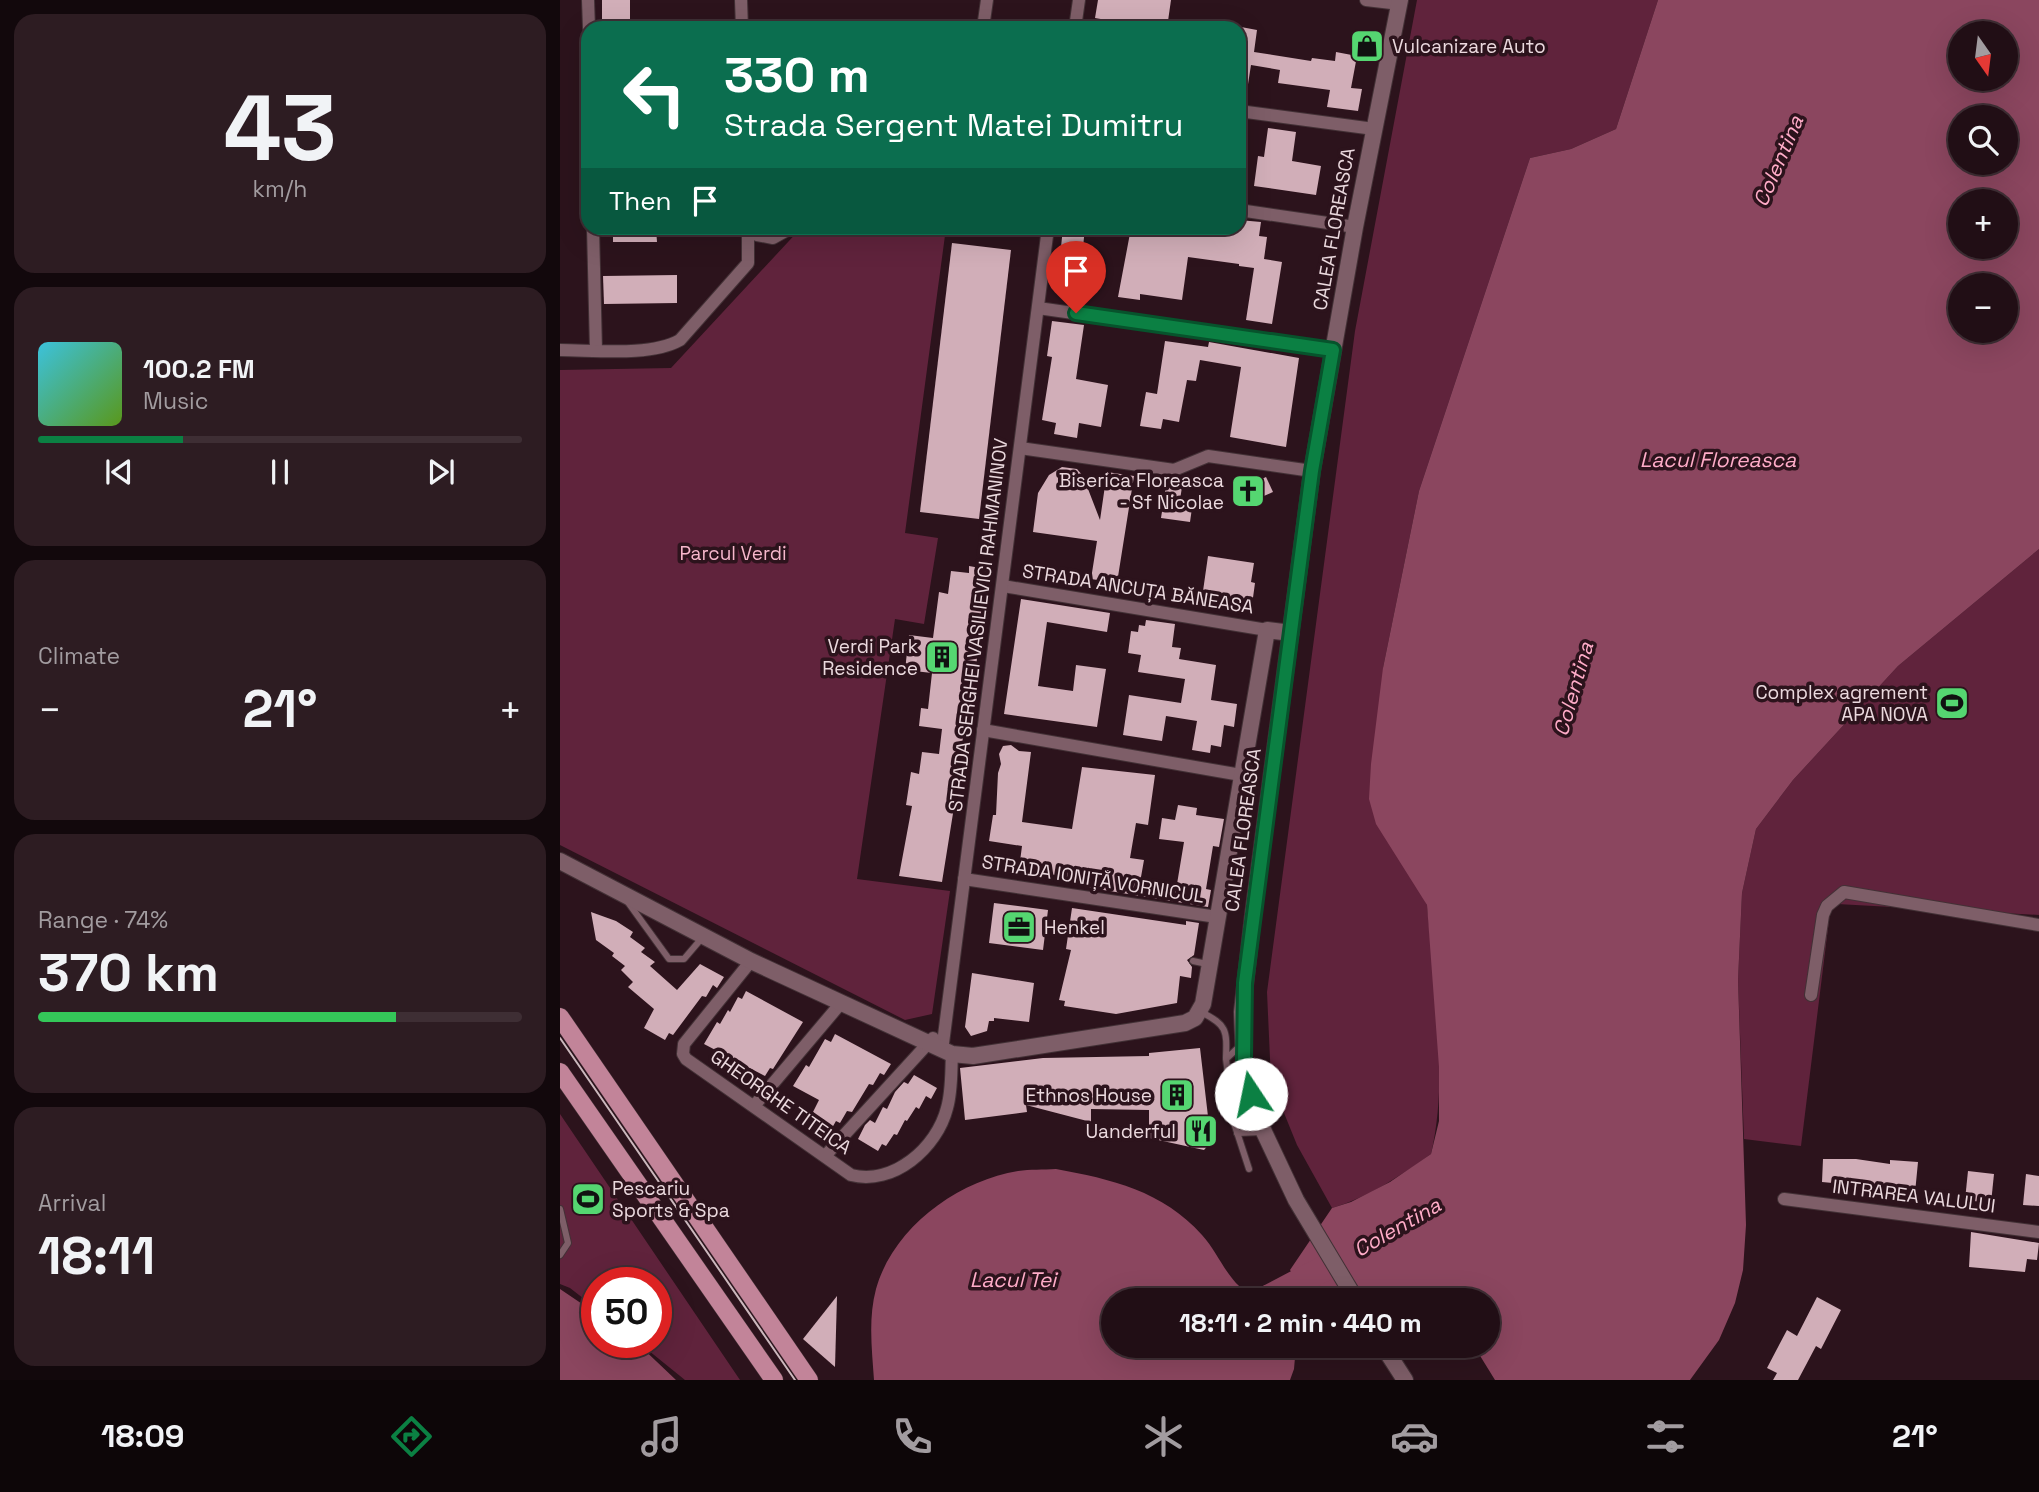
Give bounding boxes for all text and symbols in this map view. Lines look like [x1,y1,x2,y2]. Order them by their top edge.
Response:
north arrow [1948,21,2018,91]
map controls [1948,21,2018,343]
shop icon: Vulcanizare Auto [1348,27,1386,65]
place label: Vulcanizare Auto [1392,34,1546,59]
text: 330 m [724,44,870,106]
icon: left [609,49,700,140]
text: 43 [223,70,337,187]
text: Strada Sergent Matei Dumitru [724,105,1183,145]
button: search [1948,105,2018,175]
water label: Colentina [1747,111,1810,211]
street label: CALEA FLOREASCA [1307,146,1361,312]
text: km/h [253,174,307,204]
icon: arrive [686,182,724,220]
text: Then [609,184,672,218]
button: + [1948,189,2018,259]
pin [1046,241,1106,313]
icon: arrive [1057,252,1095,290]
button: − [1948,273,2018,343]
text: 100.2 FM [143,352,255,386]
text: Music [143,386,208,416]
street label: STRADA SERGHEI VASILIEVICI RAHMANINOV [943,437,1013,813]
water label: Lacul Floreasca [1640,446,1797,473]
icon: previous [100,453,138,491]
icon: pause [261,453,299,491]
icon: next [422,453,460,491]
place label: Biserica Floreasca - Sf Nicolae [1059,468,1224,515]
church icon: Biserica Floreasca - Sf Nicolae [1229,472,1267,510]
park label: Parcul Verdi [679,541,787,566]
street label: STRADA ANCUȚA BĂNEASA [1020,558,1256,620]
place label: Verdi Park Residence [822,634,918,681]
building icon: Verdi Park Residence [923,638,961,676]
water label: Colentina [1547,638,1600,739]
text: Climate [38,641,120,671]
text: 21° [243,676,317,742]
place label: Complex agrement APA NOVA [1755,680,1928,727]
sports icon: Complex agrement APA NOVA [1933,684,1971,722]
text: − [38,686,62,734]
text: + [498,686,522,734]
street label: CALEA FLOREASCA [1219,747,1267,913]
street label: STRADA IONIȚĂ VORNICUL [980,849,1206,909]
text: Range · 74% [38,905,168,935]
office icon: Henkel [1000,908,1038,946]
place label: Henkel [1044,915,1105,940]
text: 370 km [38,940,219,1006]
street label: GHEORGHE TITEICA [705,1044,857,1160]
position arrow [1214,1057,1288,1131]
building icon: Ethnos House [1158,1076,1196,1114]
place label: Ethnos House [1026,1083,1152,1108]
restaurant icon: Uanderful [1182,1112,1220,1150]
place label: Uanderful [1085,1119,1176,1144]
street label: INTRAREA VALULUI [1831,1174,1997,1218]
place label: Pescariu Sports & Spa [612,1176,730,1223]
sports icon: Pescariu Sports & Spa [569,1180,607,1218]
text: Arrival [38,1188,106,1218]
water label: Colentina [1349,1191,1446,1263]
text: 18:11 [38,1223,155,1289]
water label: Lacul Tei [970,1266,1059,1293]
speed limit sign: 50 [581,1267,672,1358]
text: 18:11 · 2 min · 440 m [1179,1306,1422,1340]
icon: directions [387,1412,436,1461]
icon: music [637,1412,686,1461]
icon: phone [888,1412,937,1461]
icon: climate [1139,1412,1188,1461]
icon: car [1390,1412,1439,1461]
icon: filters [1641,1412,1690,1461]
text: 18:09 [101,1416,185,1456]
text: 21° [1892,1416,1938,1456]

